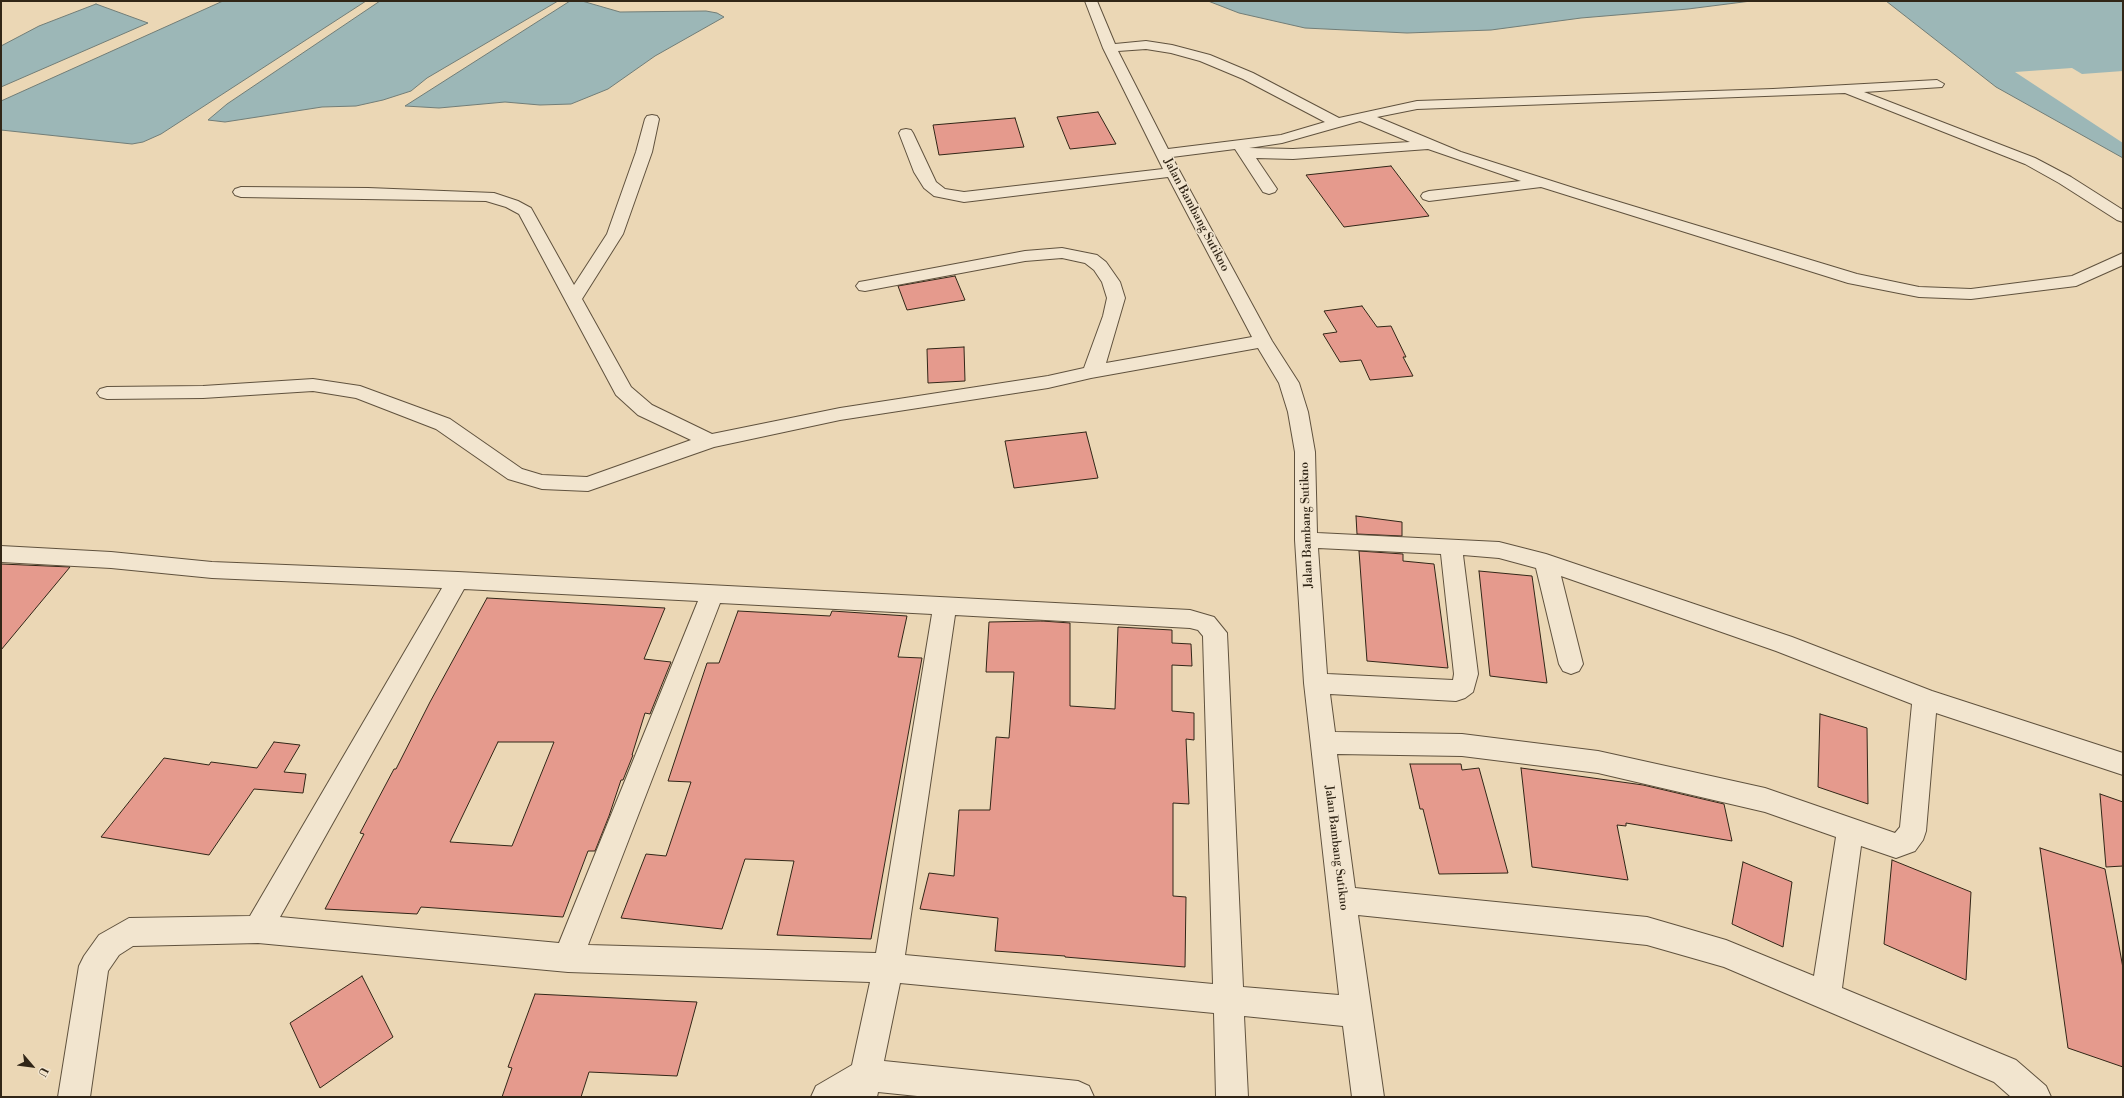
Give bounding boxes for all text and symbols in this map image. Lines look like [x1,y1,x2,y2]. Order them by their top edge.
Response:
street label: Jalan Bambang Sutikno [1160,156,1232,274]
street label: Jalan Bambang Sutikno [1298,462,1316,588]
street label: Jalan Bambang Sutikno [1321,784,1351,912]
north arrow [12,1046,52,1086]
text: U [34,1065,51,1079]

